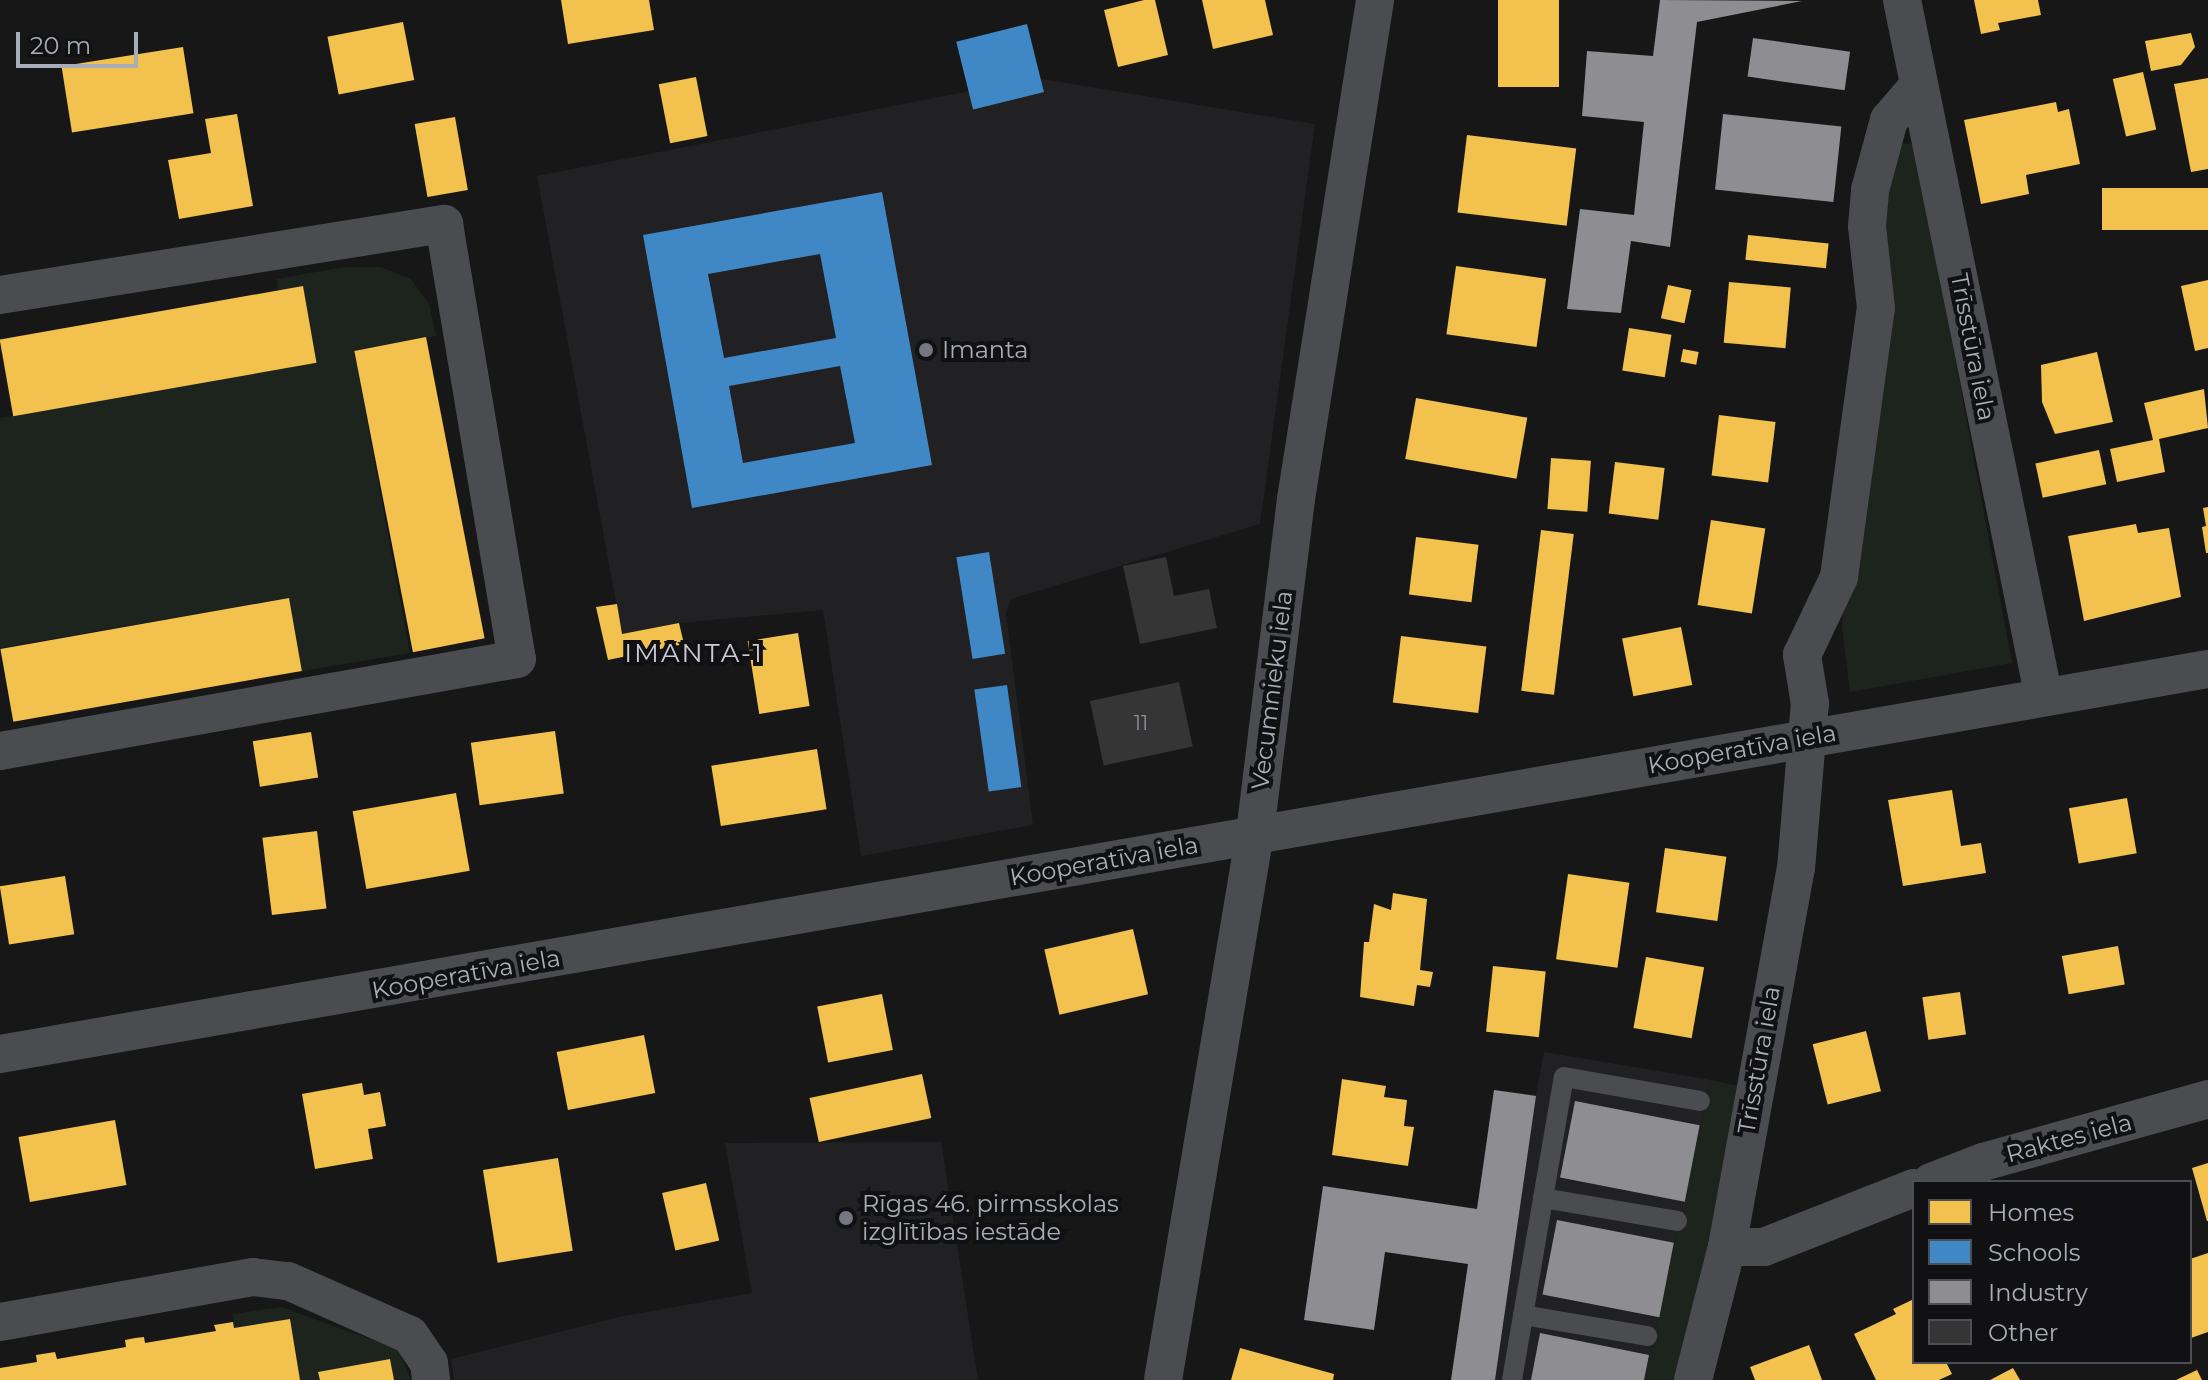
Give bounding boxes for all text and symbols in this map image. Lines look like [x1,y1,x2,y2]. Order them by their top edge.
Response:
scale bar [20,16,142,66]
text: 20 m [30,31,91,60]
street label: Trīsstūra iela [1945,271,2001,423]
place label: Imanta [942,336,1029,364]
marker: Imanta [917,341,935,359]
street label: Vecumnieku iela [1246,589,1298,791]
district label: IMANTA-1 [624,638,764,670]
house number: 11 [1134,711,1148,735]
street label: Kooperatīva iela [1645,718,1839,780]
street label: Kooperatīva iela [1007,830,1201,892]
street label: Kooperatīva iela [369,943,563,1005]
street label: Trīsstūra iela [1732,984,1786,1136]
street label: Raktes iela [2003,1107,2135,1169]
legend [1912,1180,2192,1364]
place label: Rīgas 46. pirmsskolas izglītības iestāde [862,1190,1119,1246]
text: Homes [1988,1198,2074,1227]
marker: Rīgas 46. pirmsskolas izglītības iestāde [837,1209,855,1227]
text: Schools [1988,1238,2081,1267]
text: Industry [1988,1278,2088,1307]
text: Other [1988,1318,2058,1347]

